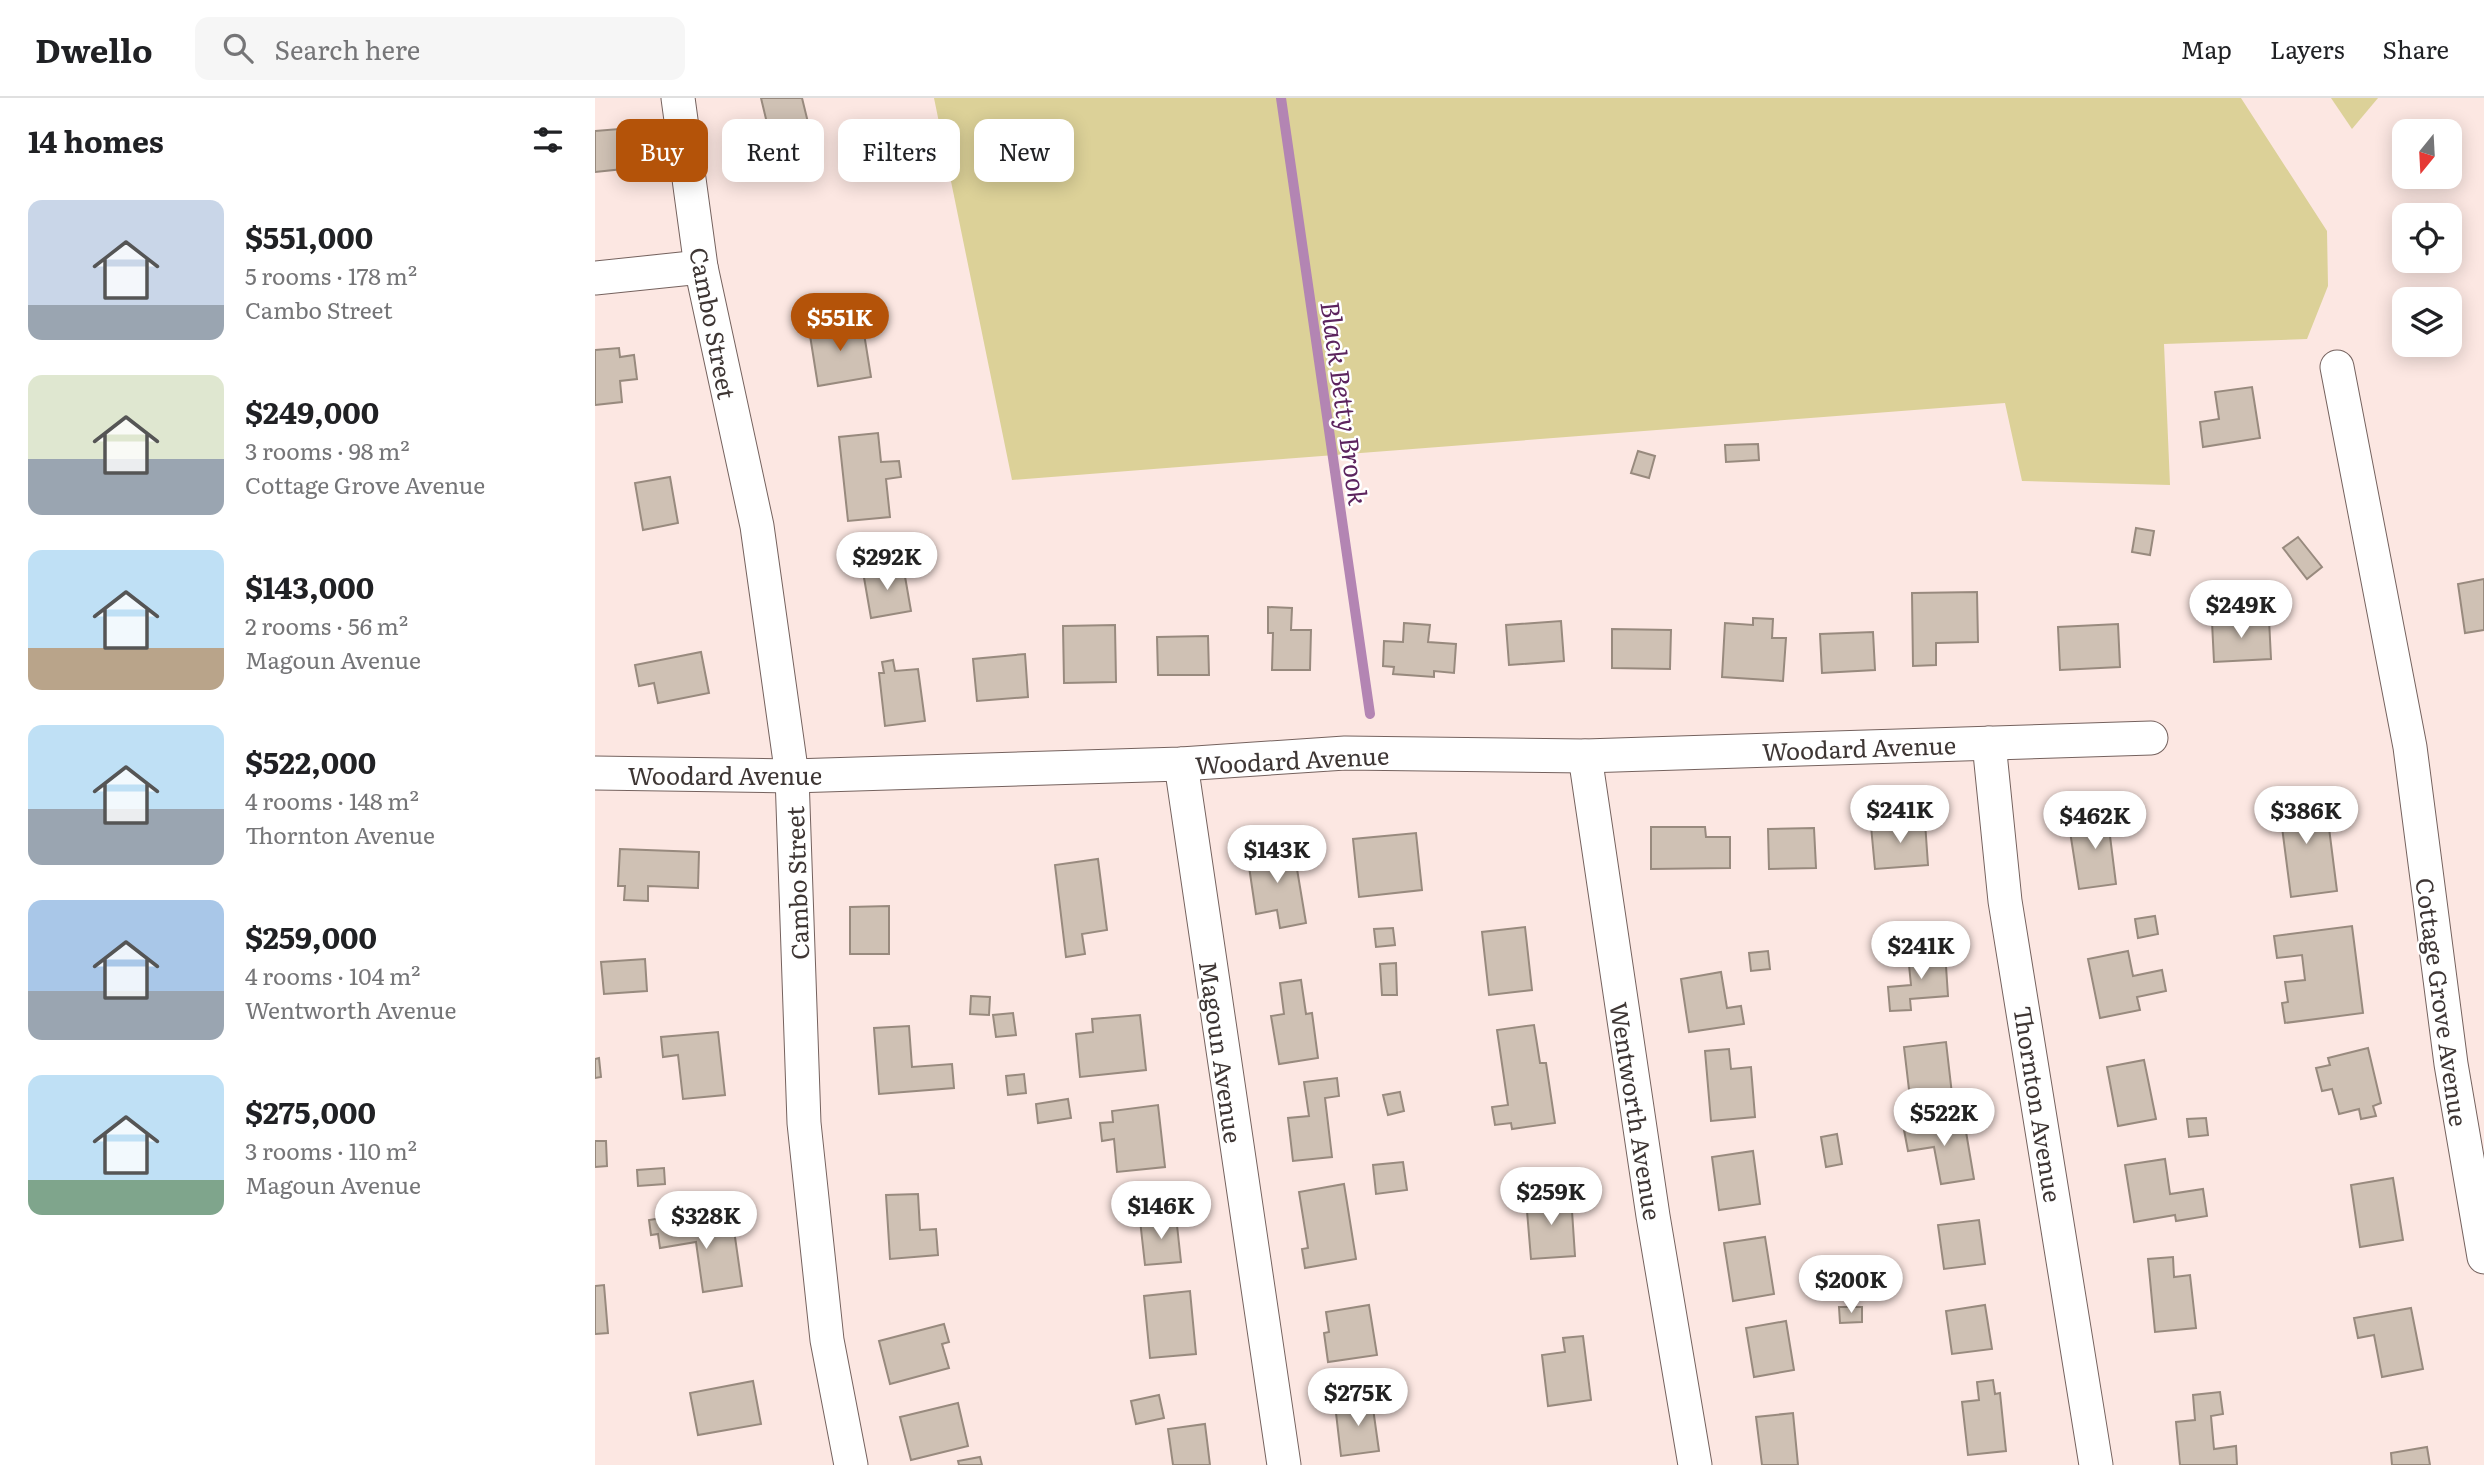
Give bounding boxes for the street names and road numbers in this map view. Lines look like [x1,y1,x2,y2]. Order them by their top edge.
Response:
street label: Cambo Street [682,244,746,402]
street label: Woodard Avenue [1761,726,1957,768]
street label: Woodard Avenue [1194,736,1390,782]
street label: Woodard Avenue [628,757,822,792]
street label: Cambo Street [776,805,816,961]
street label: Cottage Grove Avenue [2408,875,2478,1129]
street label: Magoun Avenue [1192,959,1252,1145]
street label: Wentworth Avenue [1602,999,1672,1223]
street label: Thornton Avenue [2006,1003,2072,1205]

